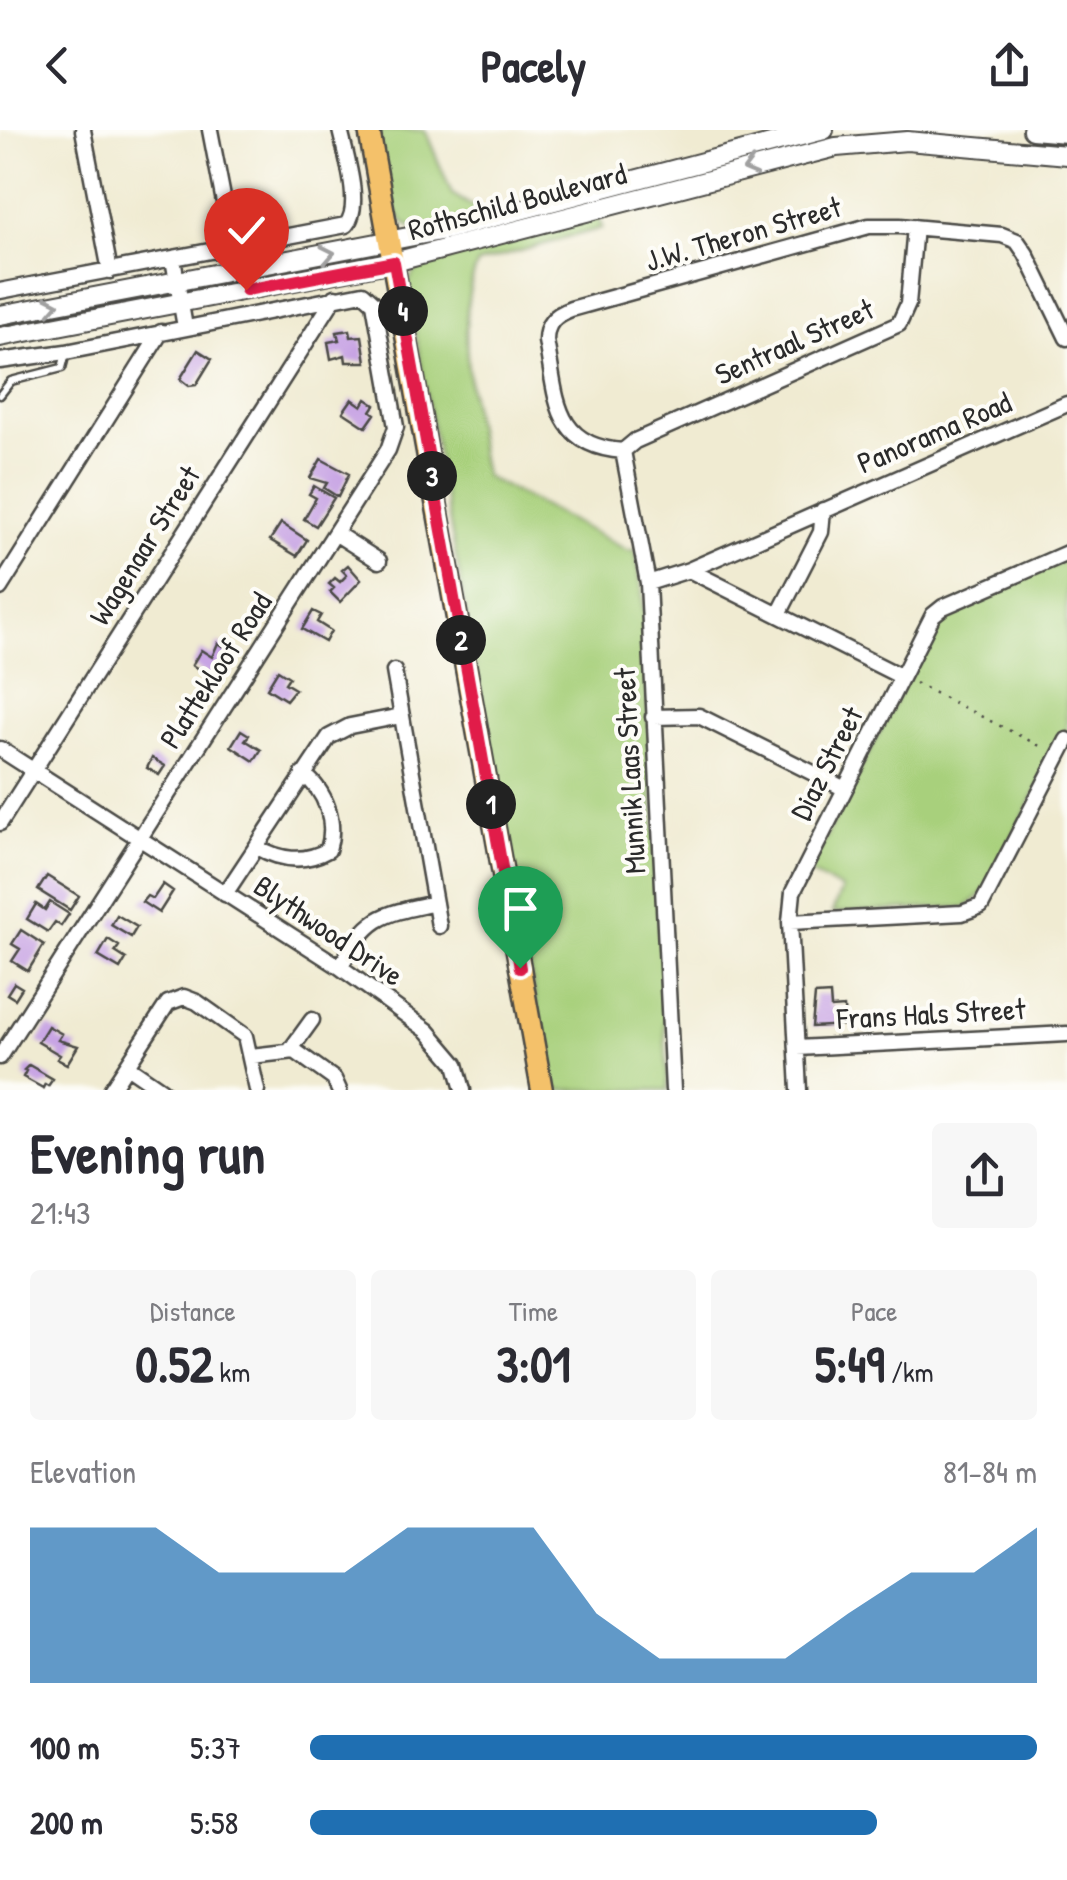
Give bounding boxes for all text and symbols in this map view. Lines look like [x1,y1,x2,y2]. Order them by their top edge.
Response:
text: Pacely [481,35,586,96]
icon: back [30,38,85,93]
icon: share [982,38,1037,93]
street label: Rothschild Boulevard [404,153,631,249]
one-way arrow [742,156,759,177]
street label: J.W. Theron Street [640,186,846,280]
pin [204,188,289,291]
icon: check [219,203,274,258]
one-way arrow [320,244,337,265]
pin: 4 [378,286,428,336]
street label: Sentraal Street [708,288,880,394]
text: 4 [398,292,408,330]
one-way arrow [44,295,60,316]
street label: Panorama Road [851,382,1017,482]
pin: 3 [407,451,457,501]
street label: Wagenaar Street [79,457,209,632]
text: 3 [426,457,438,495]
street label: Plattekloof Road [150,584,280,756]
pin: 2 [436,615,486,665]
text: 2 [454,621,468,659]
street label: Munnik Laas Street [604,666,654,875]
street label: Diaz Street [780,699,872,827]
pin: 1 [466,779,516,829]
text: 1 [486,785,496,823]
street label: Blythwood Drive [247,865,411,995]
pin [478,866,563,969]
icon: arrive [493,881,548,936]
street label: Frans Hals Street [835,988,1027,1038]
text: Evening run [30,1116,265,1190]
button: share [932,1123,1037,1228]
text: 21:43 [30,1191,90,1234]
text: Distance [150,1292,236,1330]
text: Time [509,1292,558,1330]
text: Pace [851,1292,897,1330]
text: 0.52 [135,1330,213,1398]
text: 3:01 [496,1330,571,1398]
text: 5:49 [815,1330,885,1398]
text: km [213,1353,250,1391]
text: /km [885,1353,934,1391]
text: Elevation [30,1450,136,1493]
text: 81–84 m [943,1450,1037,1493]
text: 100 m [30,1726,99,1769]
text: 5:37 [190,1726,241,1769]
text: 200 m [30,1801,103,1844]
text: 5:58 [190,1801,238,1844]

